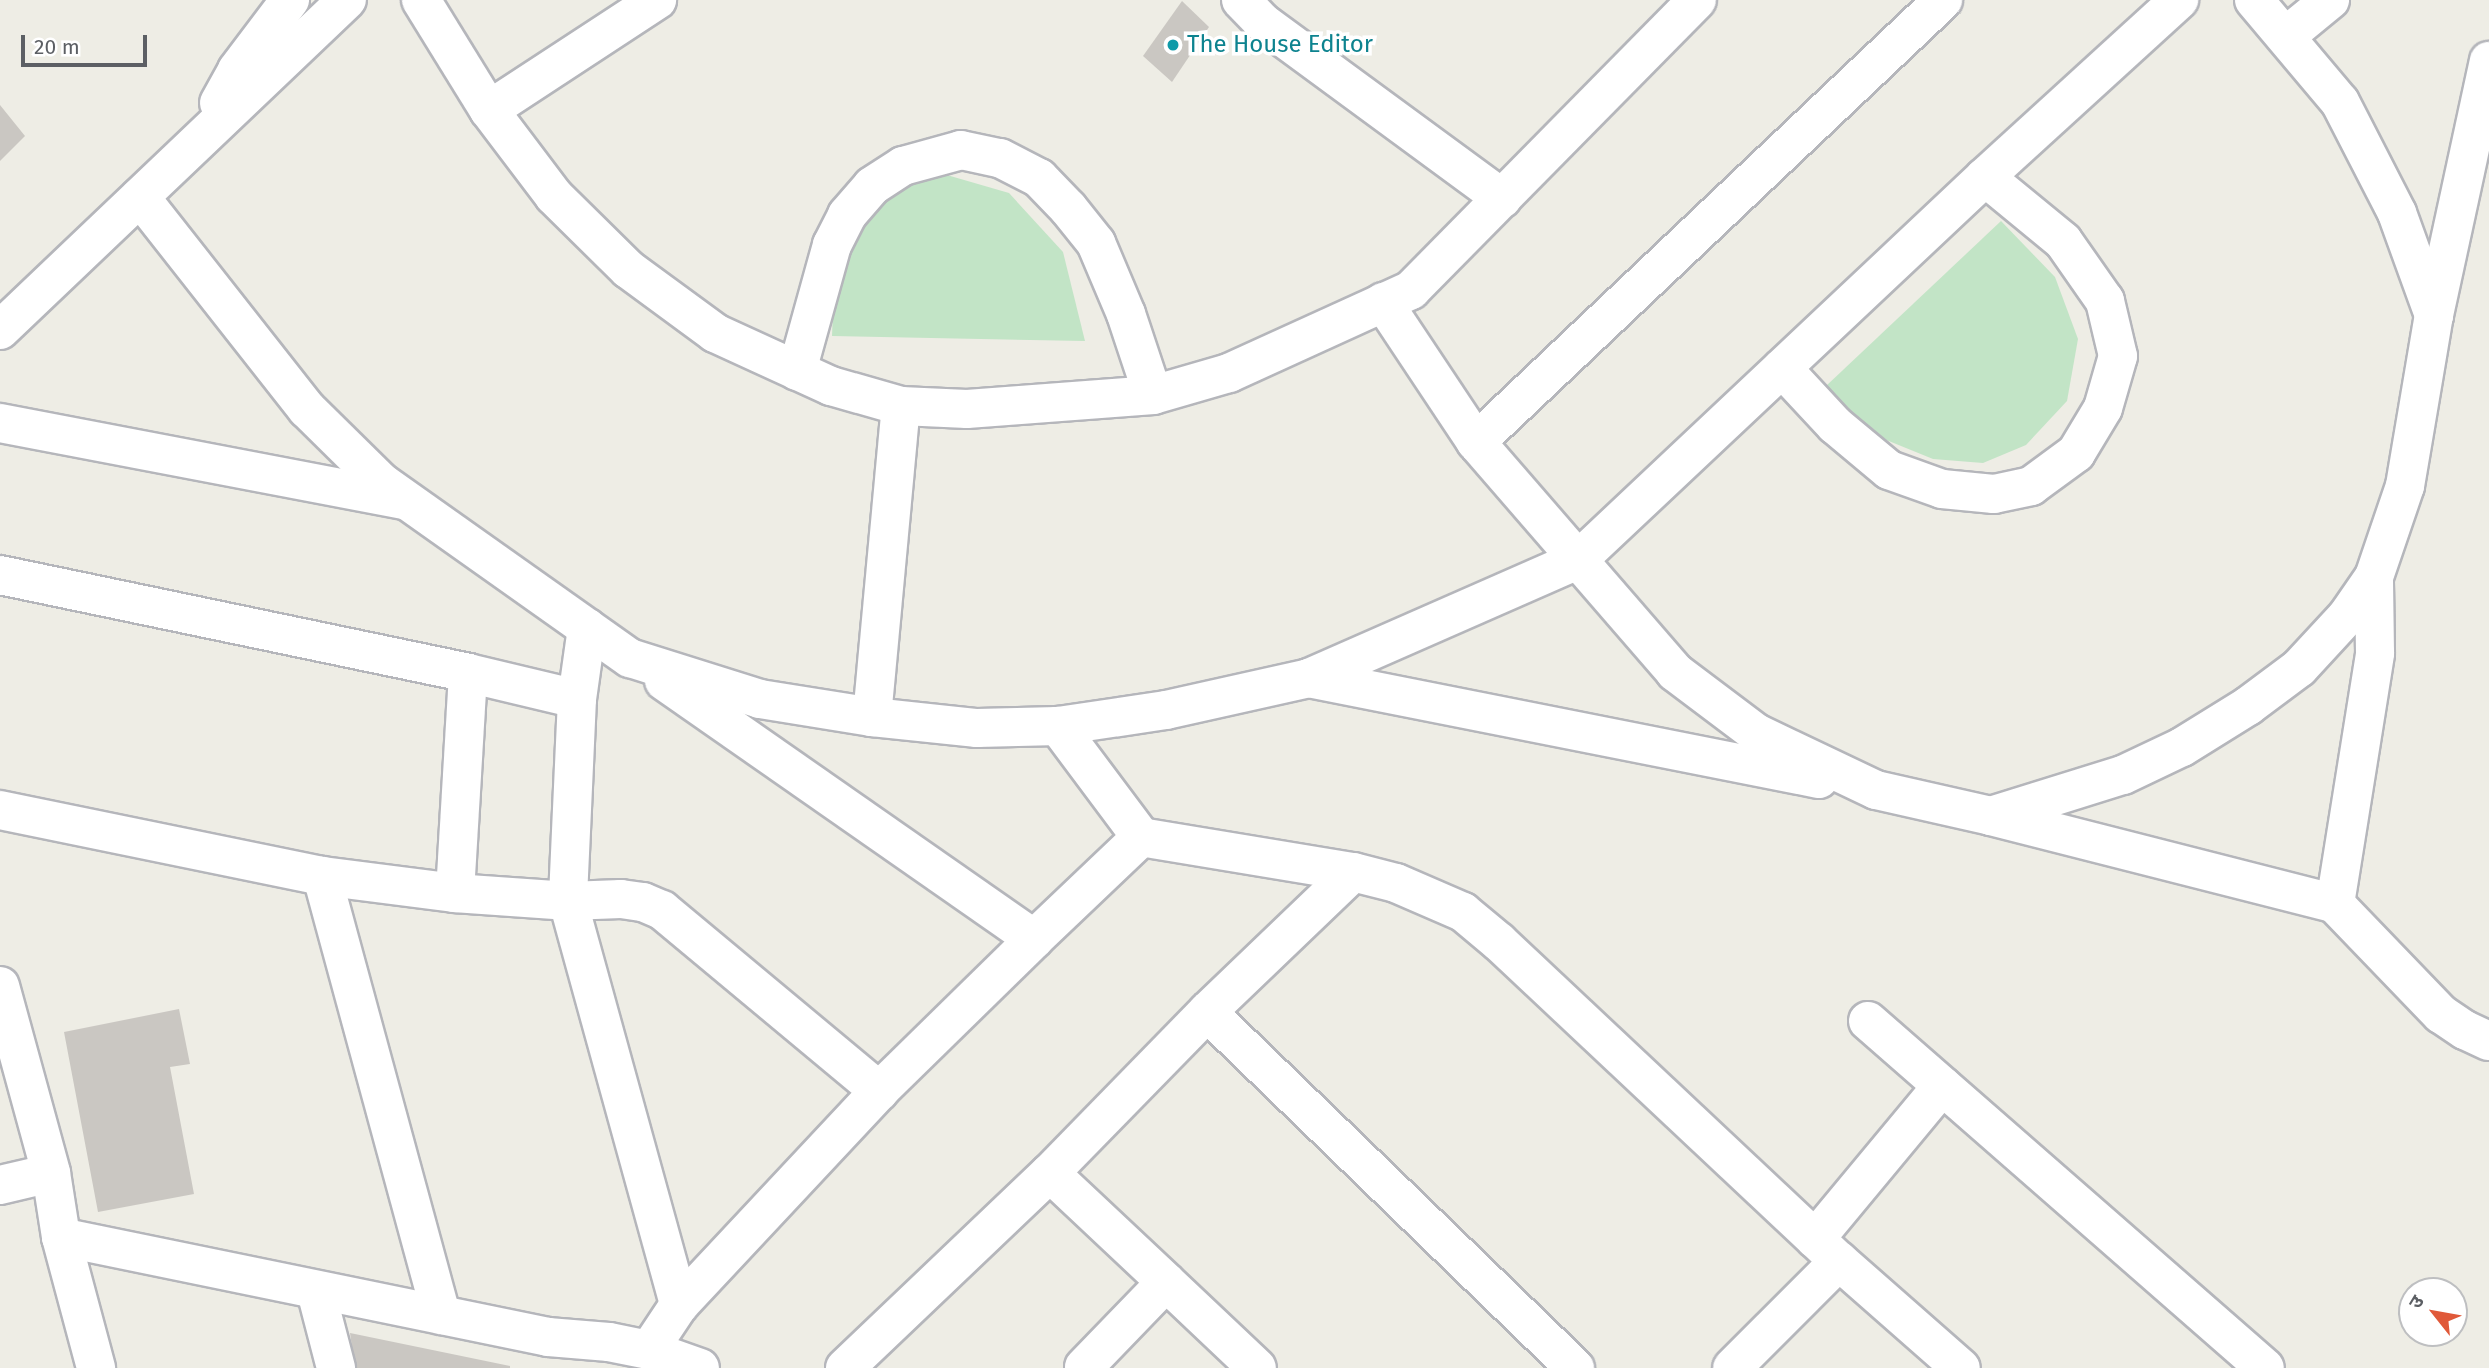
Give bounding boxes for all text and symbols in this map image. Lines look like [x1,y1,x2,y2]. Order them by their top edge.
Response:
scale bar [24,21,150,65]
place label: The House Editor [1187,31,1373,59]
text: 20 m [34,34,80,60]
marker: The House Editor [1165,37,1181,53]
north arrow [2398,1277,2468,1347]
text: उ [2404,1291,2429,1313]

